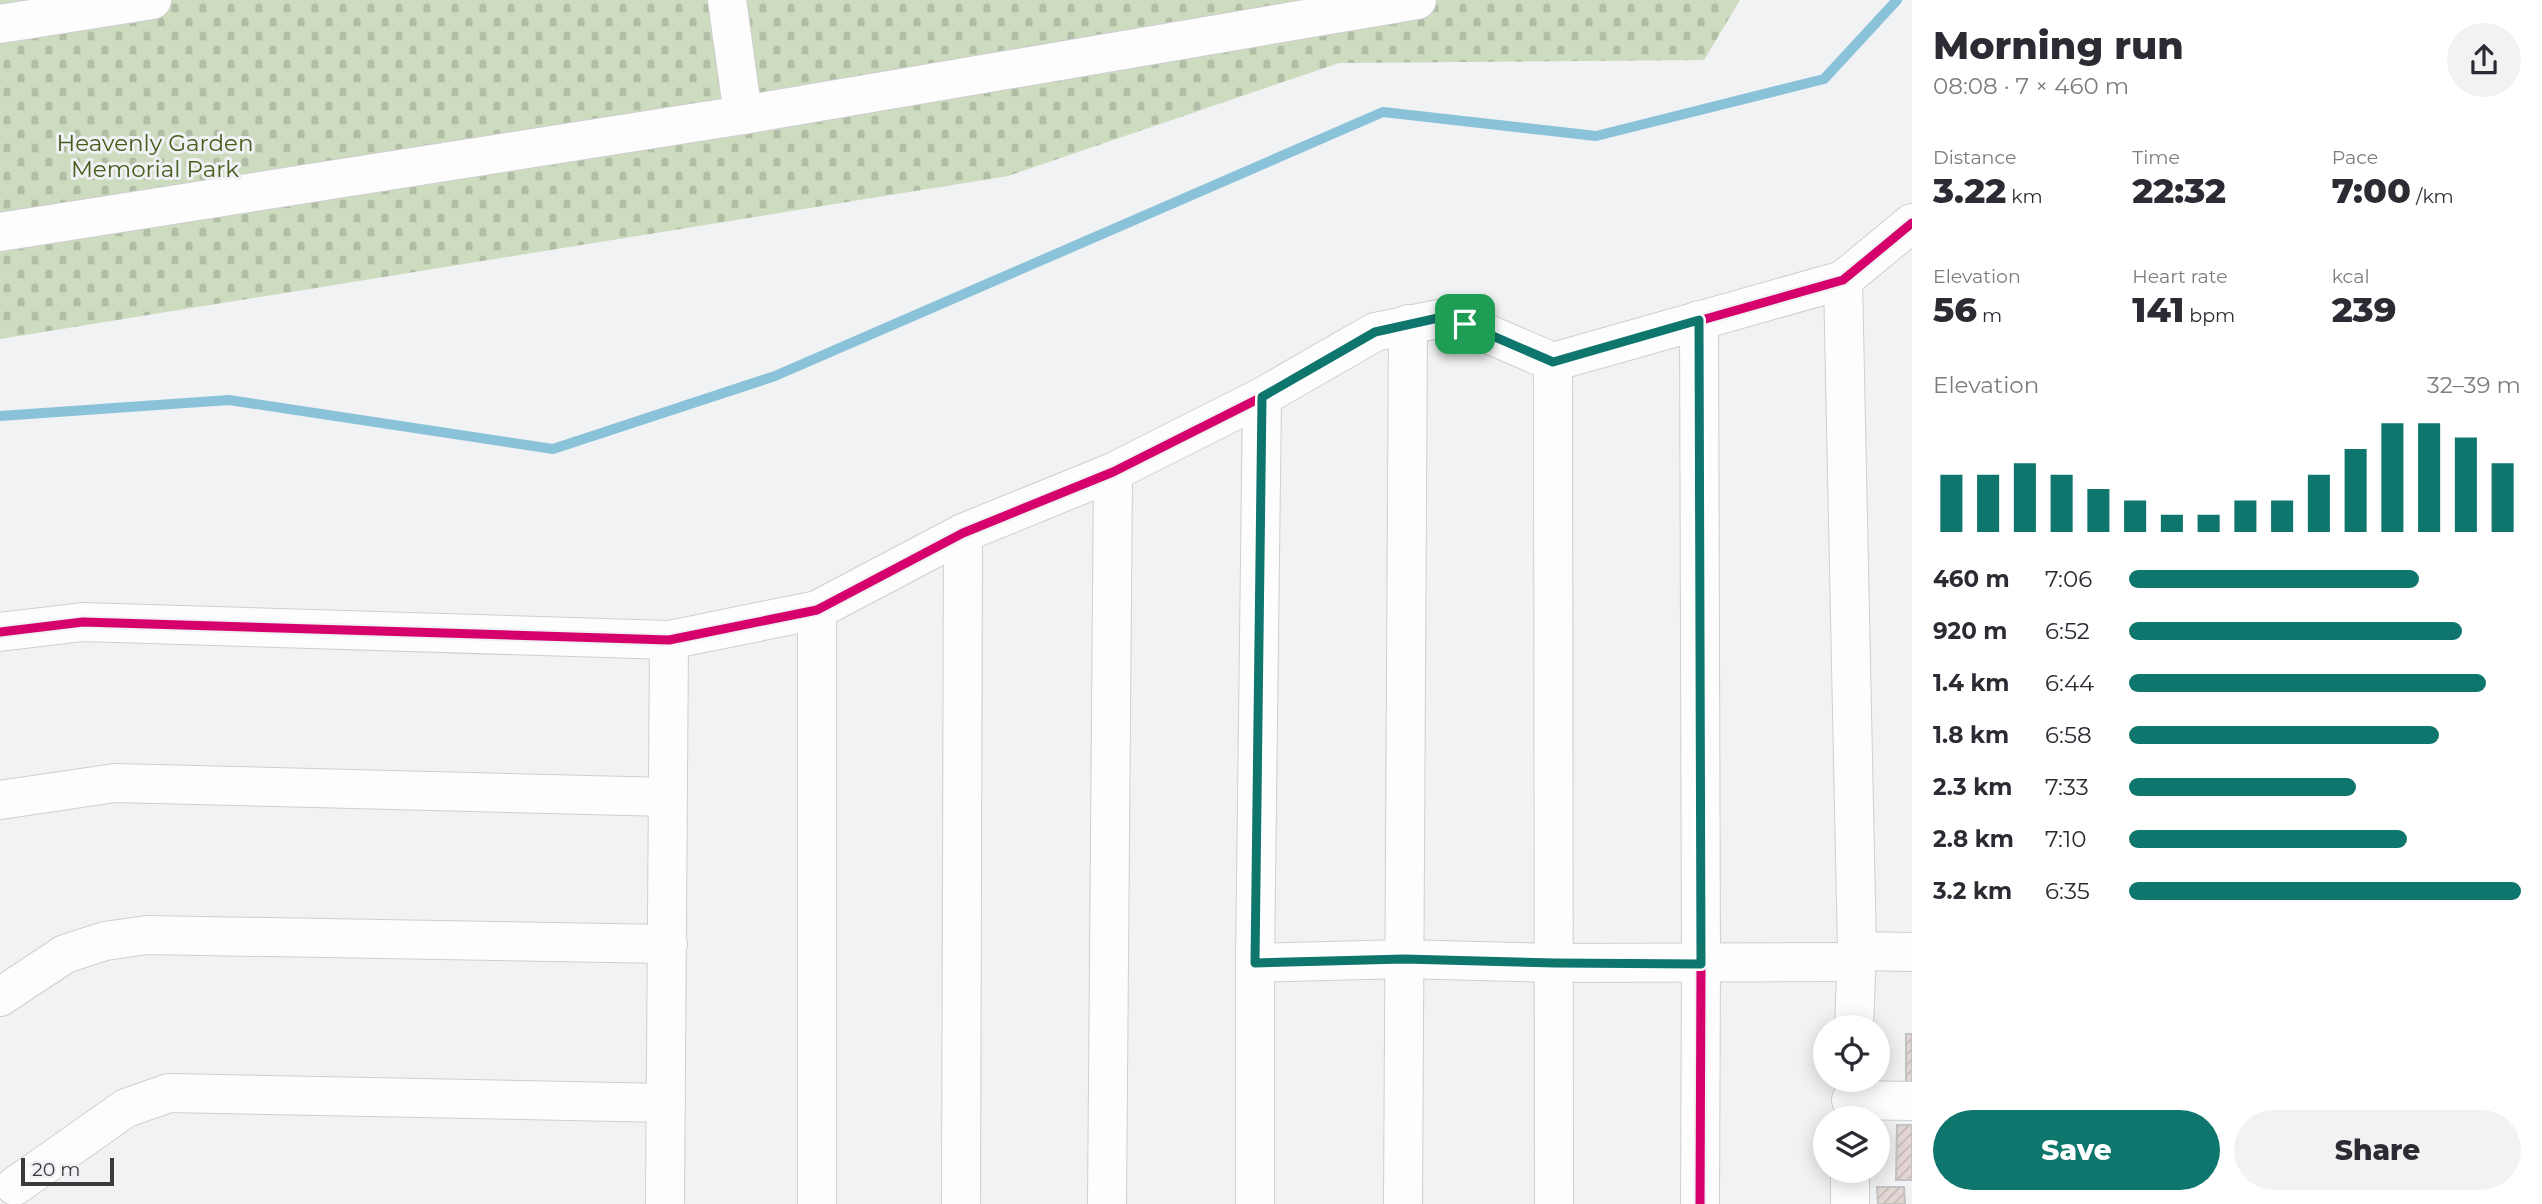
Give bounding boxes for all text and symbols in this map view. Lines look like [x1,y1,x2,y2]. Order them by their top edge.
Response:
text: Morning run [1933,22,2184,69]
button: share [2447,23,2521,97]
text: 08:08 · 7 × 460 m [1933,72,2129,100]
park label: Heavenly Garden Memorial Park [56,129,254,183]
text: Distance [1933,146,2016,169]
text: Time [2132,146,2180,169]
text: Pace [2332,146,2378,169]
text: 3.22 [1933,169,2006,212]
text: 22:32 [2132,169,2226,212]
text: 7:00 [2332,169,2411,212]
text: km [2006,185,2043,208]
text: /km [2411,185,2454,208]
text: Elevation [1933,265,2021,288]
text: Heart rate [2132,265,2228,288]
text: kcal [2332,265,2370,288]
text: 56 [1933,288,1977,331]
text: 141 [2132,288,2184,331]
text: 239 [2332,288,2396,331]
pin [1435,294,1495,354]
text: m [1977,304,2002,327]
text: bpm [2184,304,2235,327]
icon: arrive [1446,305,1484,343]
text: Elevation [1933,371,2039,399]
text: 32–39 m [2427,371,2521,399]
text: 460 m [1933,565,2010,593]
text: 7:06 [2045,565,2092,593]
text: 920 m [1933,617,2007,645]
text: 6:52 [2045,617,2090,645]
text: 1.4 km [1933,669,2010,697]
text: 6:44 [2045,669,2094,697]
text: 1.8 km [1933,721,2009,749]
text: 6:58 [2045,721,2092,749]
text: 2.3 km [1933,773,2012,801]
text: 7:33 [2045,773,2089,801]
text: 2.8 km [1933,825,2014,853]
text: 7:10 [2045,825,2087,853]
text: 3.2 km [1933,877,2012,905]
text: 6:35 [2045,877,2090,905]
map controls [1813,1015,1890,1183]
button: locate [1813,1015,1890,1092]
button: layers [1813,1106,1890,1183]
button: Save [1933,1110,2220,1190]
button: Share [2234,1110,2521,1190]
scale bar [21,1155,114,1187]
text: 20 m [32,1158,80,1181]

